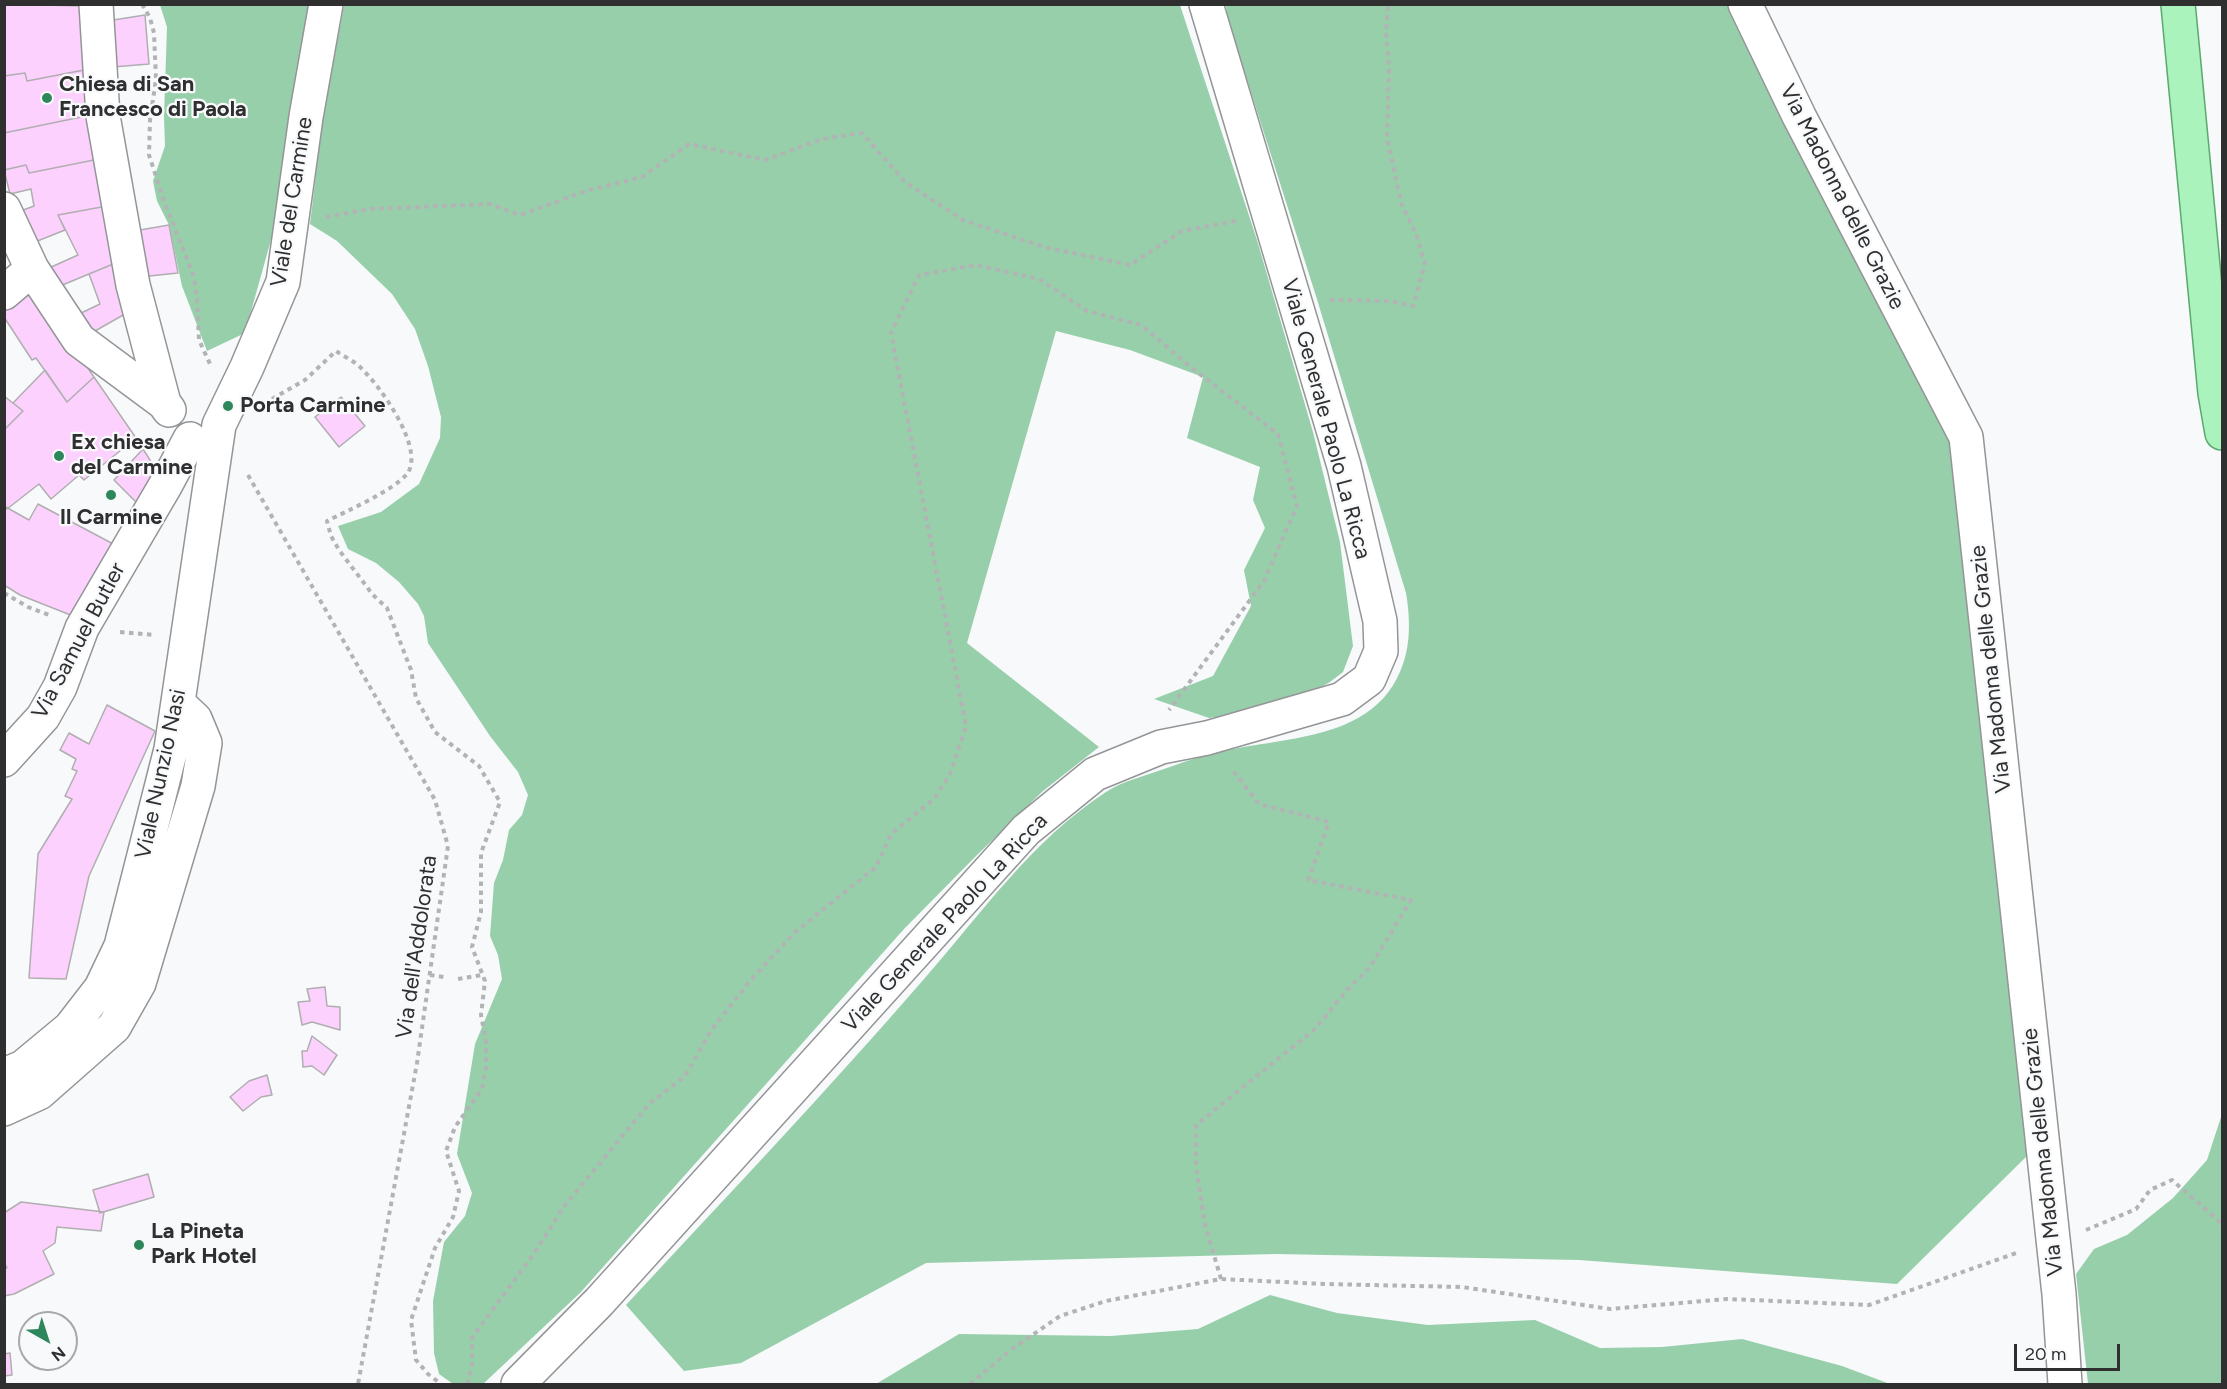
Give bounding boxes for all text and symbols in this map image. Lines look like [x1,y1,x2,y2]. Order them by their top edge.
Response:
place label: Chiesa di San Francesco di Paola [59,72,247,124]
street label: Via Madonna delle Grazie [1774,80,1910,314]
marker: Chiesa di San Francesco di Paola [40,91,54,105]
street label: Viale del Carmine [266,115,318,289]
street label: Viale Generale Paolo La Ricca [1276,276,1376,562]
place label: Porta Carmine [240,393,385,419]
marker: Porta Carmine [221,399,235,413]
place label: Ex chiesa del Carmine [71,430,193,482]
marker: Ex chiesa del Carmine [52,449,66,463]
marker: Il Carmine [104,488,118,502]
place label: Il Carmine [60,505,162,531]
street label: Via Madonna delle Grazie [1965,544,2017,794]
street label: Via Samuel Butler [27,558,131,724]
street label: Viale Nunzio Nasi [130,687,192,861]
street label: Viale Generale Paolo La Ricca [837,808,1053,1038]
street label: Via dell'Addolorata [391,854,443,1040]
street label: Via Madonna delle Grazie [2017,1027,2069,1277]
place label: La Pineta Park Hotel [151,1219,257,1270]
marker: La Pineta Park Hotel [132,1238,146,1252]
north arrow [18,1311,78,1371]
scale bar [2017,1332,2124,1370]
text: N [48,1343,69,1365]
text: 20 m [2025,1343,2066,1365]

